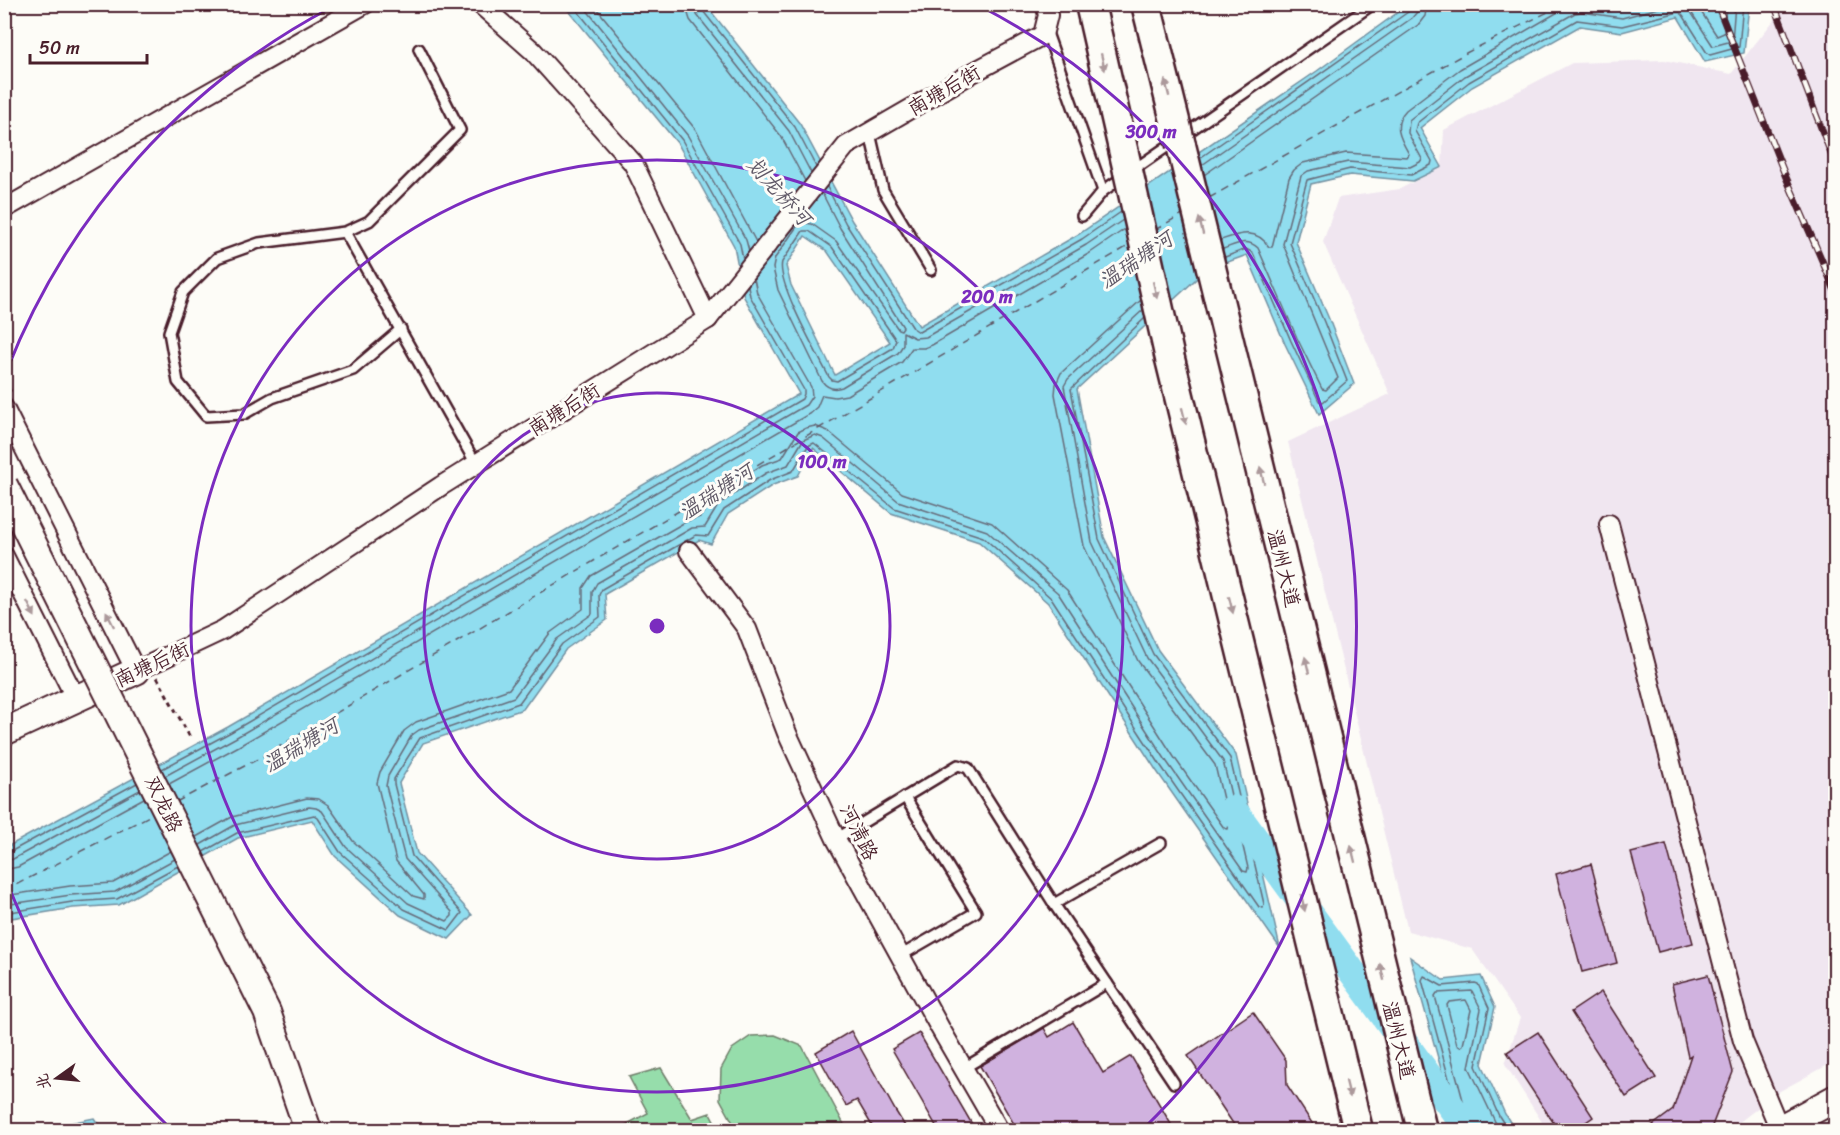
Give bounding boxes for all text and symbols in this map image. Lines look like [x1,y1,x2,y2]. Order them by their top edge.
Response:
scale bar [30,27,147,65]
text: 50 m [39,32,80,64]
one-way arrow [1099,52,1108,71]
street label: 南塘后街 [901,55,988,126]
one-way arrow [1161,79,1171,97]
text: 300 m [1124,116,1177,148]
water label: 划龙桥河 [737,147,823,237]
one-way arrow [1196,217,1206,235]
water label: 温瑞塘河 [1091,219,1184,299]
text: 200 m [960,281,1013,313]
one-way arrow [1150,281,1160,299]
street label: 南塘后街 [521,373,607,445]
one-way arrow [1180,406,1190,425]
text: 100 m [798,446,847,478]
water label: 温瑞塘河 [670,452,764,531]
one-way arrow [1256,466,1266,484]
street label: 温州大道 [1257,525,1310,611]
one-way arrow [1226,596,1236,614]
one-way arrow [26,600,35,617]
one-way arrow [105,610,115,627]
centre of rings [647,616,667,636]
street label: 南塘后街 [109,632,196,697]
one-way arrow [1302,655,1312,674]
water label: 温瑞塘河 [255,706,349,783]
street label: 双龙路 [135,770,193,840]
street label: 河清路 [829,798,888,868]
one-way arrow [1347,845,1357,863]
one-way arrow [1298,894,1308,912]
one-way arrow [1376,963,1386,981]
street label: 温州大道 [1372,997,1425,1083]
north arrow [27,1048,87,1108]
text: 北 [27,1070,59,1093]
one-way arrow [1343,1080,1353,1098]

